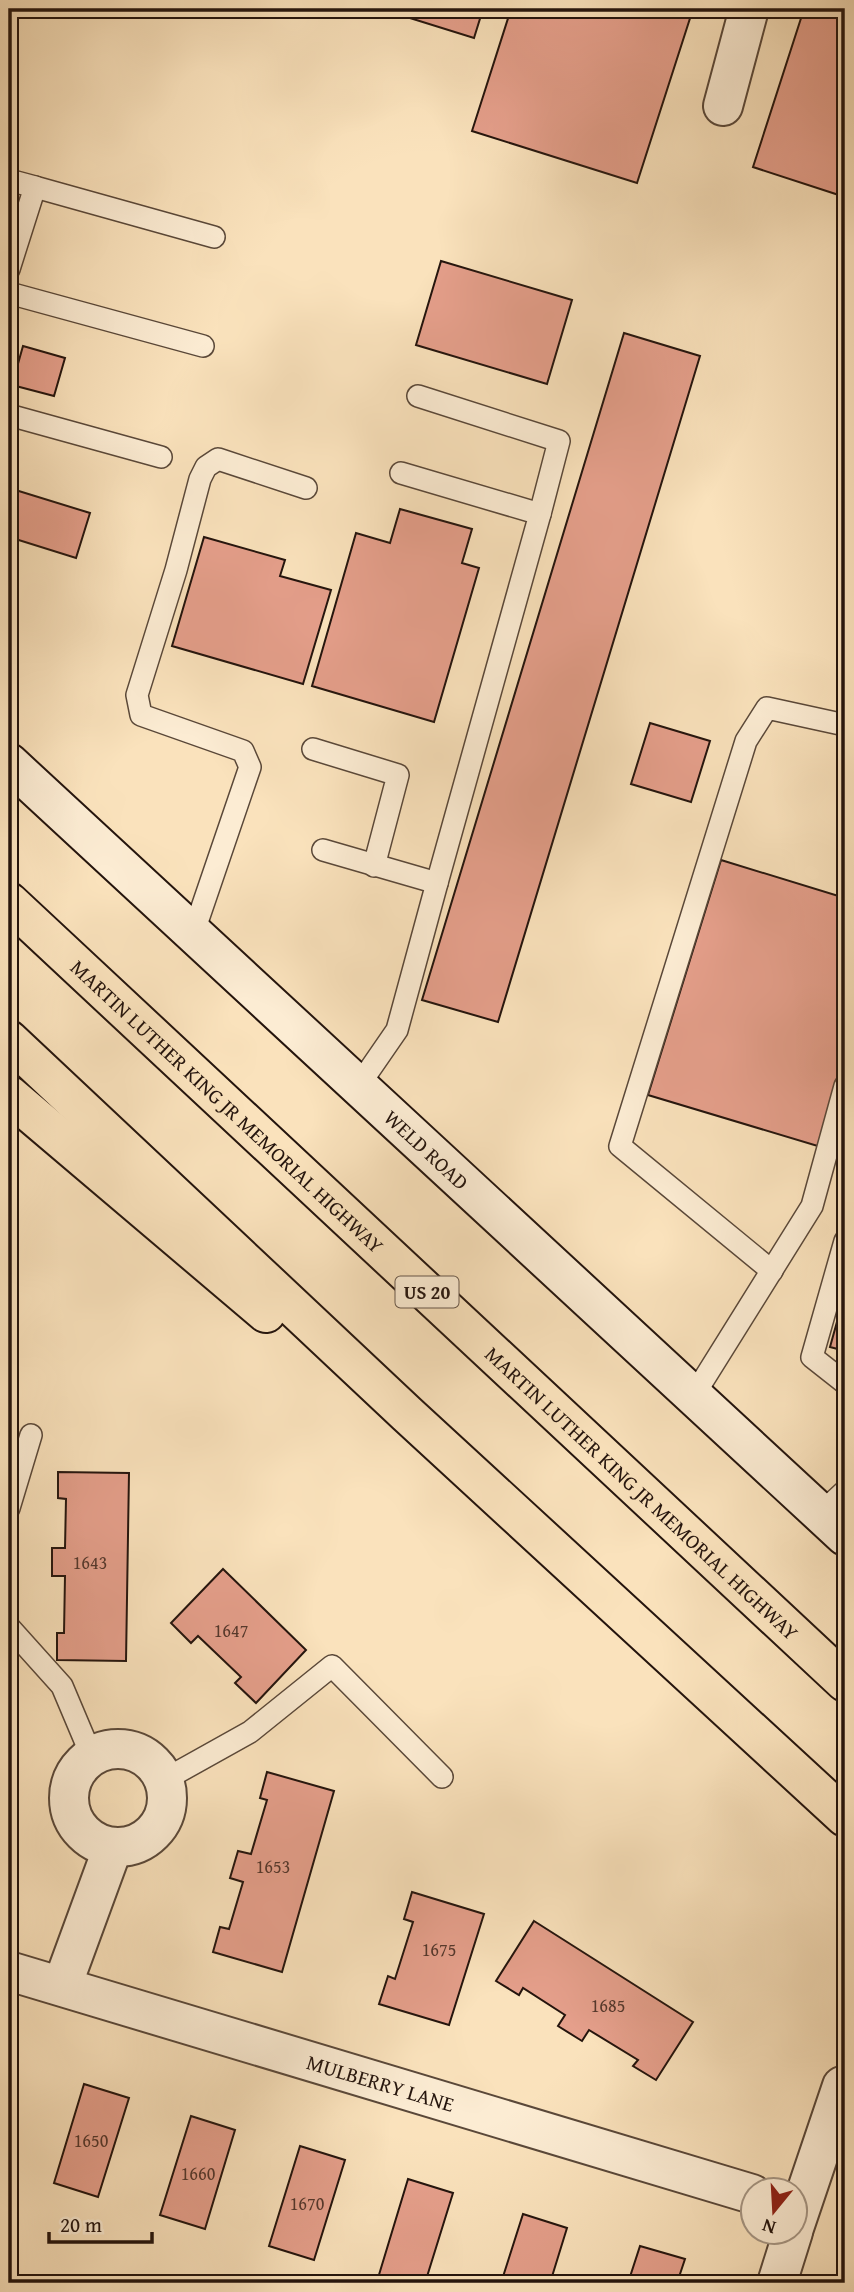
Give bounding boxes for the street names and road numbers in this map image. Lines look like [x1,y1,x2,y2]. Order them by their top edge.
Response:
street label: MARTIN LUTHER KING JR MEMORIAL HIGHWAY [64,952,392,1260]
street label: WELD ROAD [377,1102,476,1197]
road number: US 20 [396,1276,458,1308]
street label: MARTIN LUTHER KING JR MEMORIAL HIGHWAY [478,1339,806,1647]
street label: MULBERRY LANE [303,2046,459,2119]

